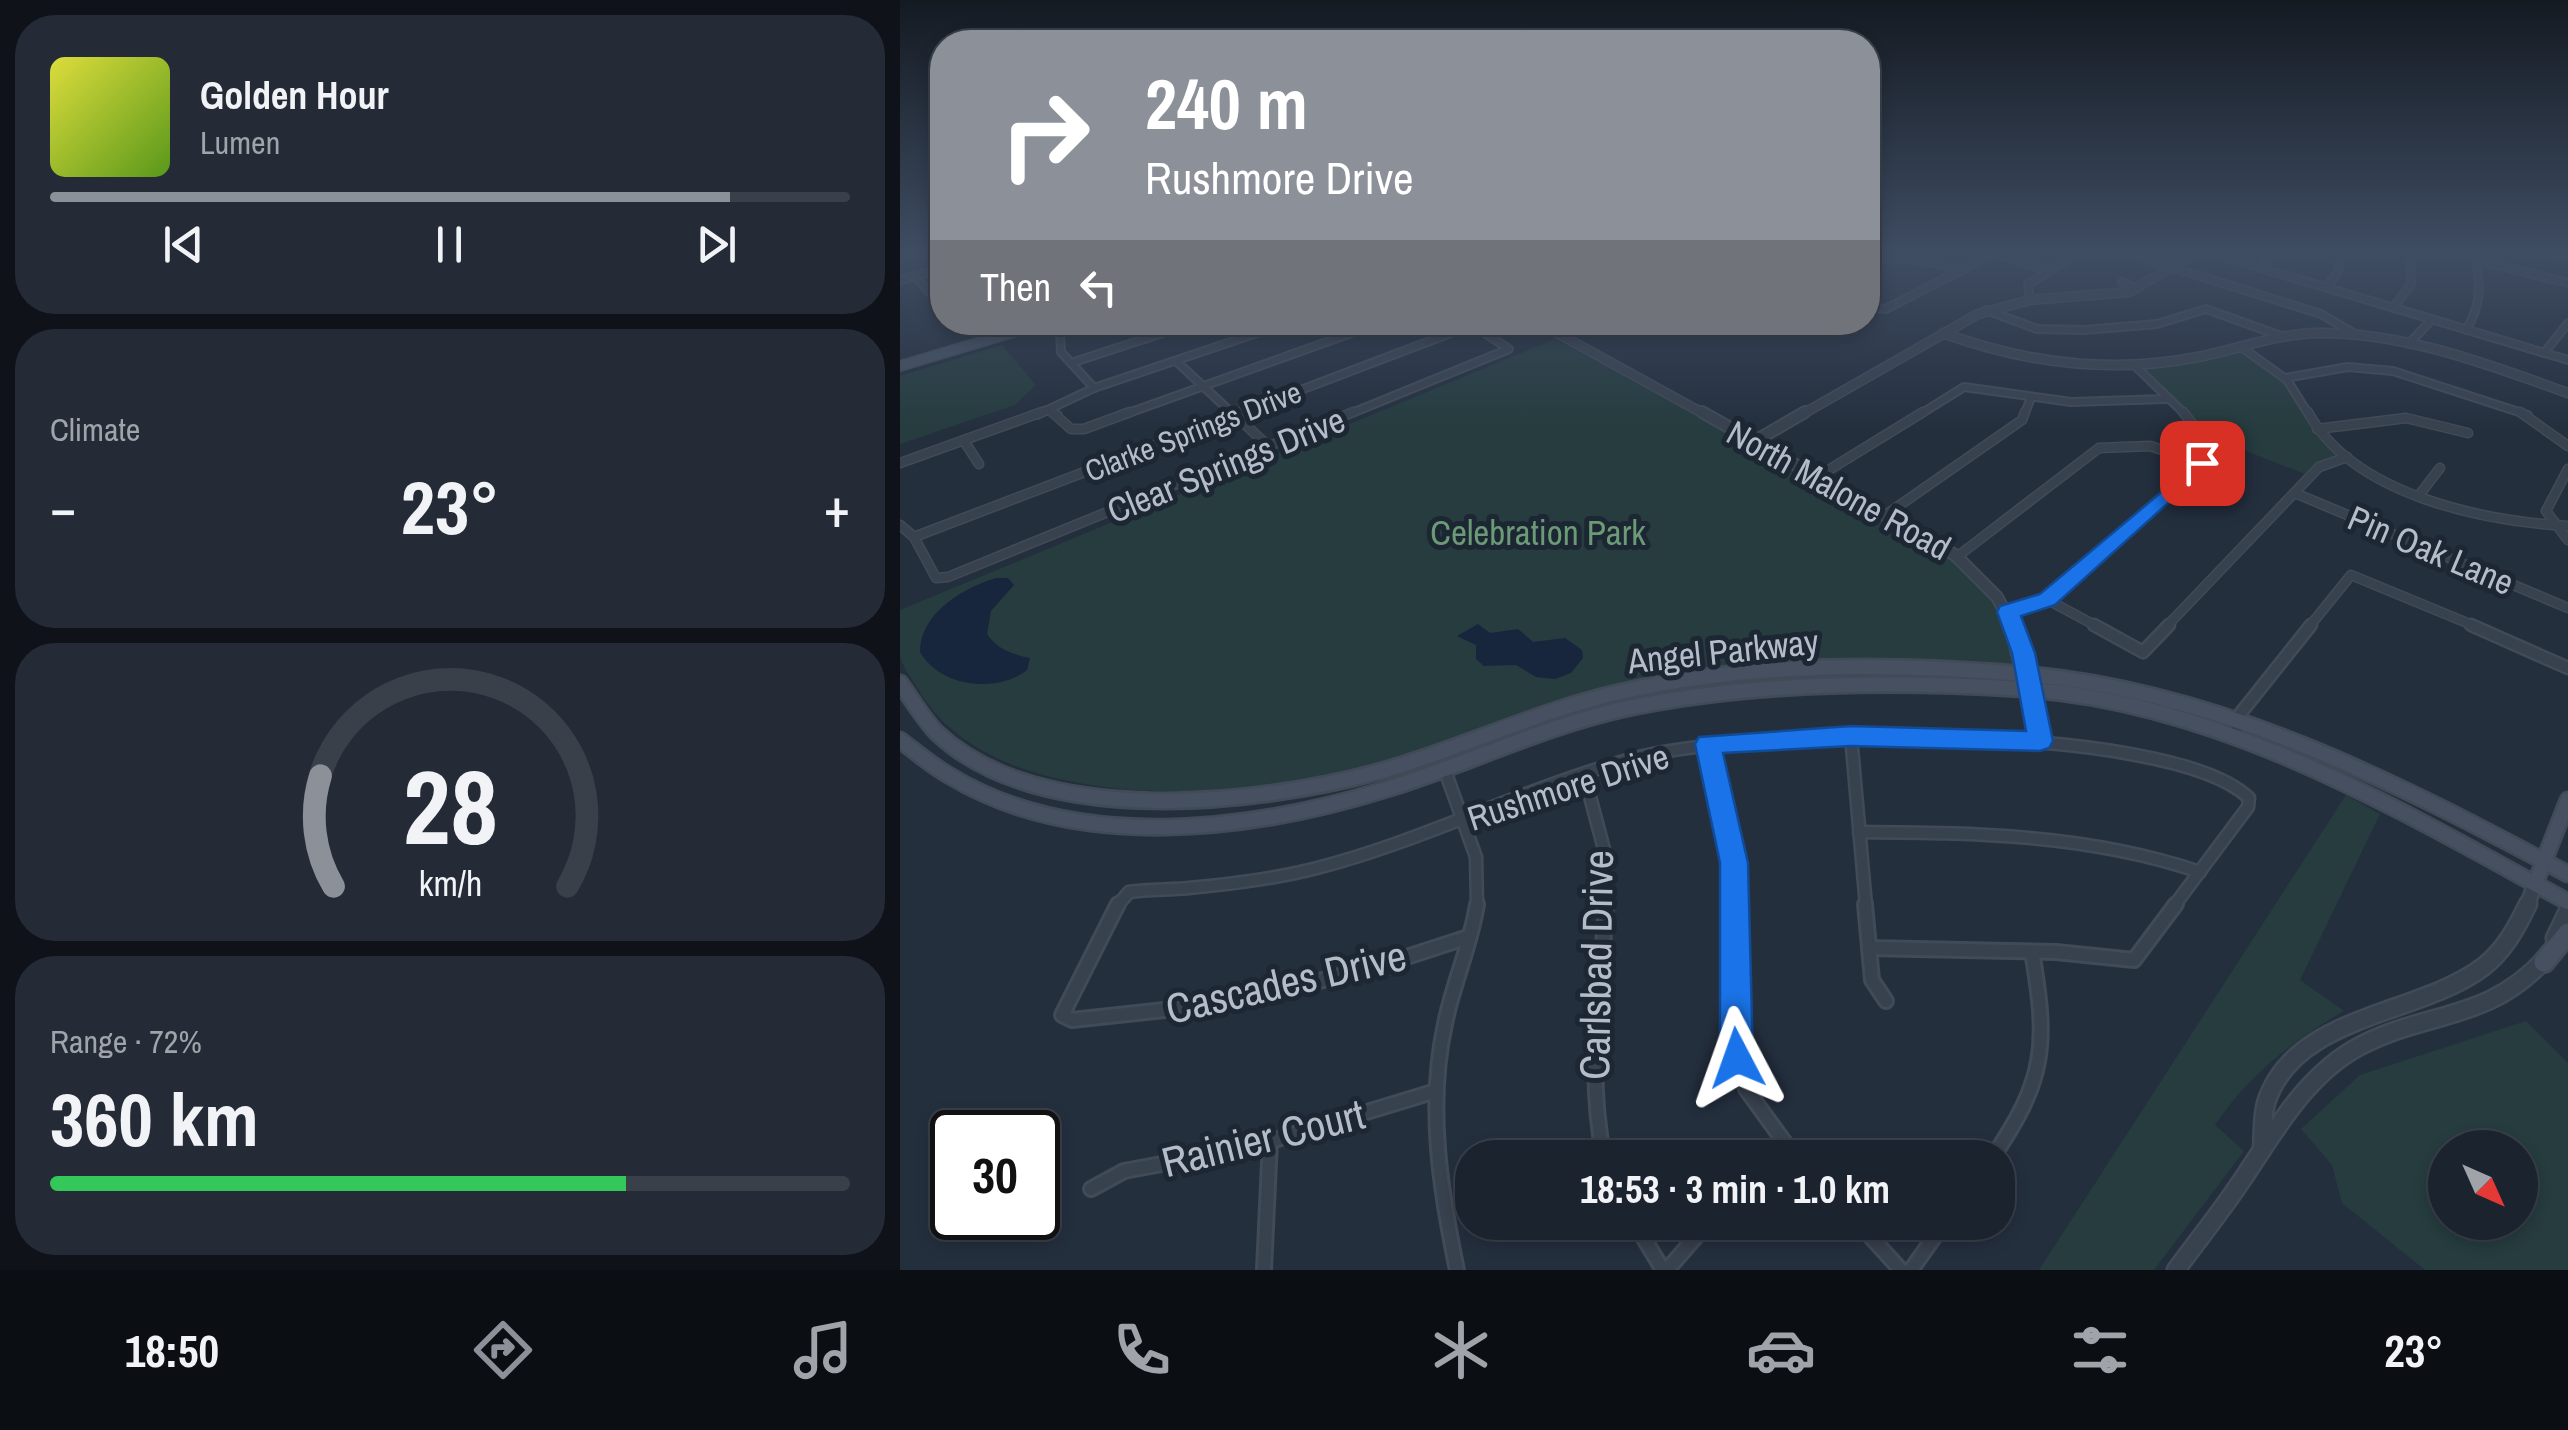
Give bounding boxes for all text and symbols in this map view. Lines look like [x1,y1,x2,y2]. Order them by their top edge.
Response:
text: 240 m [1145,57,1308,151]
text: Golden Hour [200,70,389,121]
icon: right [980,70,1110,200]
text: Lumen [200,121,280,164]
text: Rushmore Drive [1145,147,1414,208]
icon: previous [156,217,211,272]
icon: pause [422,217,477,272]
icon: next [689,217,744,272]
icon: left [1071,260,1126,315]
text: Then [980,262,1051,313]
street label: Clarke Springs Drive [1079,371,1307,491]
street label: Clear Springs Drive [1100,396,1352,534]
text: Climate [50,408,140,451]
street label: North Malone Road [1719,409,1959,571]
pin [2160,421,2245,506]
icon: arrive [2175,436,2230,491]
text: 23° [401,456,499,557]
text: − [50,470,76,544]
text: + [824,470,850,544]
street label: Pin Oak Lane [2341,494,2521,606]
park label: Celebration Park [1430,509,1646,556]
street label: Angel Parkway [1624,618,1821,684]
street label: Rushmore Drive [1461,732,1675,842]
text: 28 [403,736,497,876]
street label: Carlsbad Drive [1566,850,1626,1080]
text: km/h [418,859,482,907]
street label: Cascades Drive [1160,927,1412,1037]
position arrow [1685,1006,1789,1110]
text: Range · 72% [50,1020,202,1063]
text: 360 km [50,1068,259,1169]
street label: Rainier Court [1156,1086,1370,1190]
speed limit sign: 30 [930,1110,1060,1240]
north arrow [2428,1130,2538,1240]
map controls [2428,1130,2538,1240]
text: 18:53 · 3 min · 1.0 km [1580,1164,1890,1215]
icon: directions [468,1315,538,1385]
icon: music [788,1315,858,1385]
icon: phone [1107,1315,1177,1385]
icon: climate [1426,1315,1496,1385]
icon: car [1746,1315,1816,1385]
icon: filters [2065,1315,2135,1385]
text: 18:50 [125,1320,219,1381]
text: 23° [2384,1320,2443,1381]

